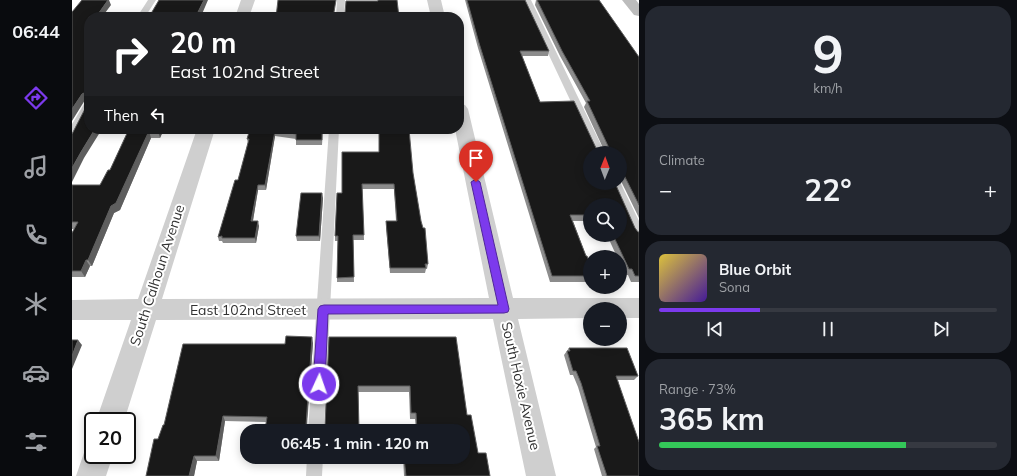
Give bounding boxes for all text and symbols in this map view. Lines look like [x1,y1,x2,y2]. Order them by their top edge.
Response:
text: 06:44 [12,20,60,43]
text: 9 [812,21,844,86]
text: 20 m [170,25,236,60]
icon: right [104,28,156,80]
text: East 102nd Street [170,60,319,83]
text: km/h [813,80,843,96]
icon: directions [22,84,50,112]
icon: left [147,104,169,126]
text: Then [104,106,139,125]
pin [459,141,493,182]
north arrow [583,146,627,190]
map controls [583,146,627,346]
icon: arrive [465,147,487,169]
text: Climate [659,152,705,168]
icon: music [22,153,50,181]
text: 22° [804,171,852,209]
text: − [659,176,672,204]
text: + [984,176,997,204]
button: search [583,198,627,242]
street label: South Calhoun Avenue [126,202,188,348]
icon: phone [22,221,50,249]
button: + [583,250,627,294]
text: Blue Orbit [719,260,791,279]
text: Sona [719,279,750,295]
icon: climate [22,290,50,318]
street label: East 102nd Street [190,301,306,319]
button: − [583,302,627,346]
icon: previous [704,318,726,340]
icon: pause [817,318,839,340]
icon: next [930,318,952,340]
street label: South Hoxie Avenue [497,320,545,452]
icon: car [22,359,50,387]
position arrow [298,363,340,405]
text: Range · 73% [659,381,736,397]
text: 365 km [659,400,765,438]
speed limit sign: 20 [84,412,136,464]
icon: filters [22,428,50,456]
text: 06:45 · 1 min · 120 m [281,434,429,453]

